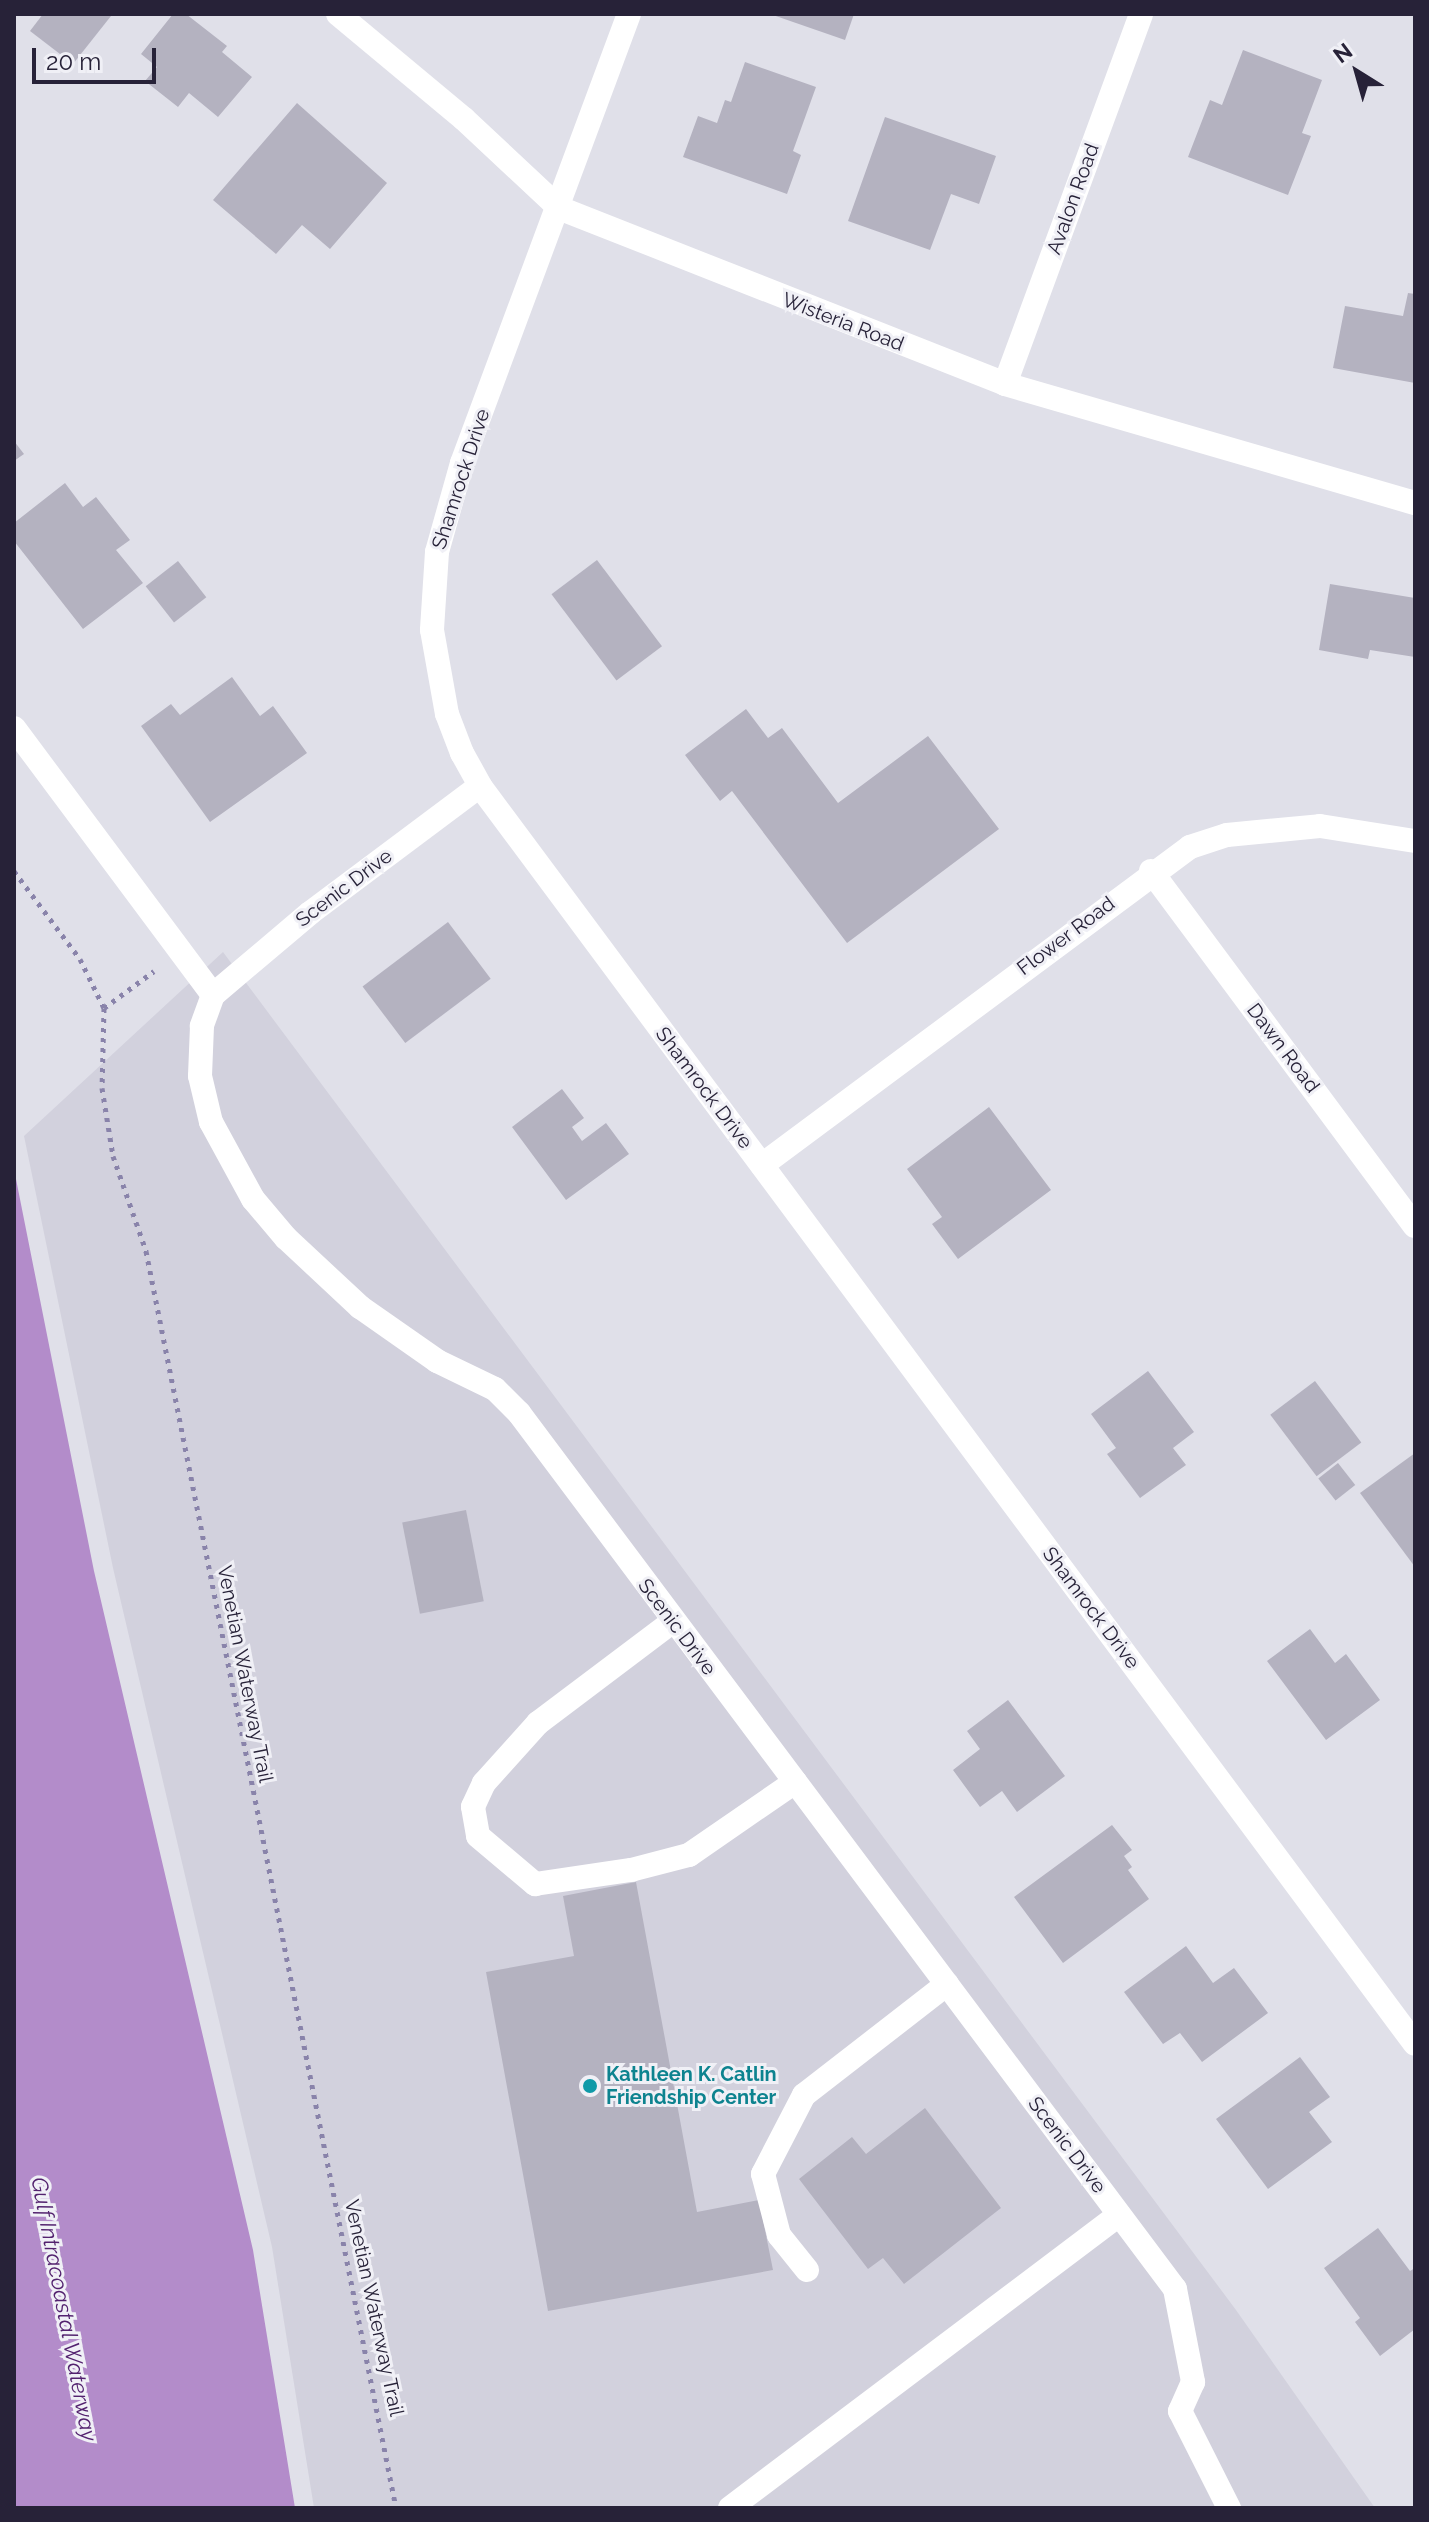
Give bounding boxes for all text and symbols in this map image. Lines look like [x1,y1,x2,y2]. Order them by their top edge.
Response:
scale bar [36,32,160,82]
north arrow [1317,32,1397,112]
text: N [1328,37,1357,68]
text: 20 m [46,47,101,76]
street label: Avalon Road [1042,140,1104,258]
street label: Wisteria Road [779,288,907,356]
street label: Shamrock Drive [427,406,495,552]
street label: Scenic Drive [291,844,397,932]
street label: Flower Road [1012,891,1120,981]
street label: Dawn Road [1242,999,1324,1097]
street label: Shamrock Drive [650,1022,758,1154]
street label: Shamrock Drive [1037,1542,1145,1674]
street label: Venetian Waterway Trail [212,1562,278,1786]
street label: Scenic Drive [633,1574,721,1680]
place label: Kathleen K. Catlin Friendship Center [606,2062,777,2109]
marker: Kathleen K. Catlin Friendship Center [581,2077,599,2095]
street label: Scenic Drive [1023,2092,1111,2198]
water label: Gulf Intracoastal Waterway [25,2174,103,2444]
street label: Venetian Waterway Trail [339,2197,409,2419]

